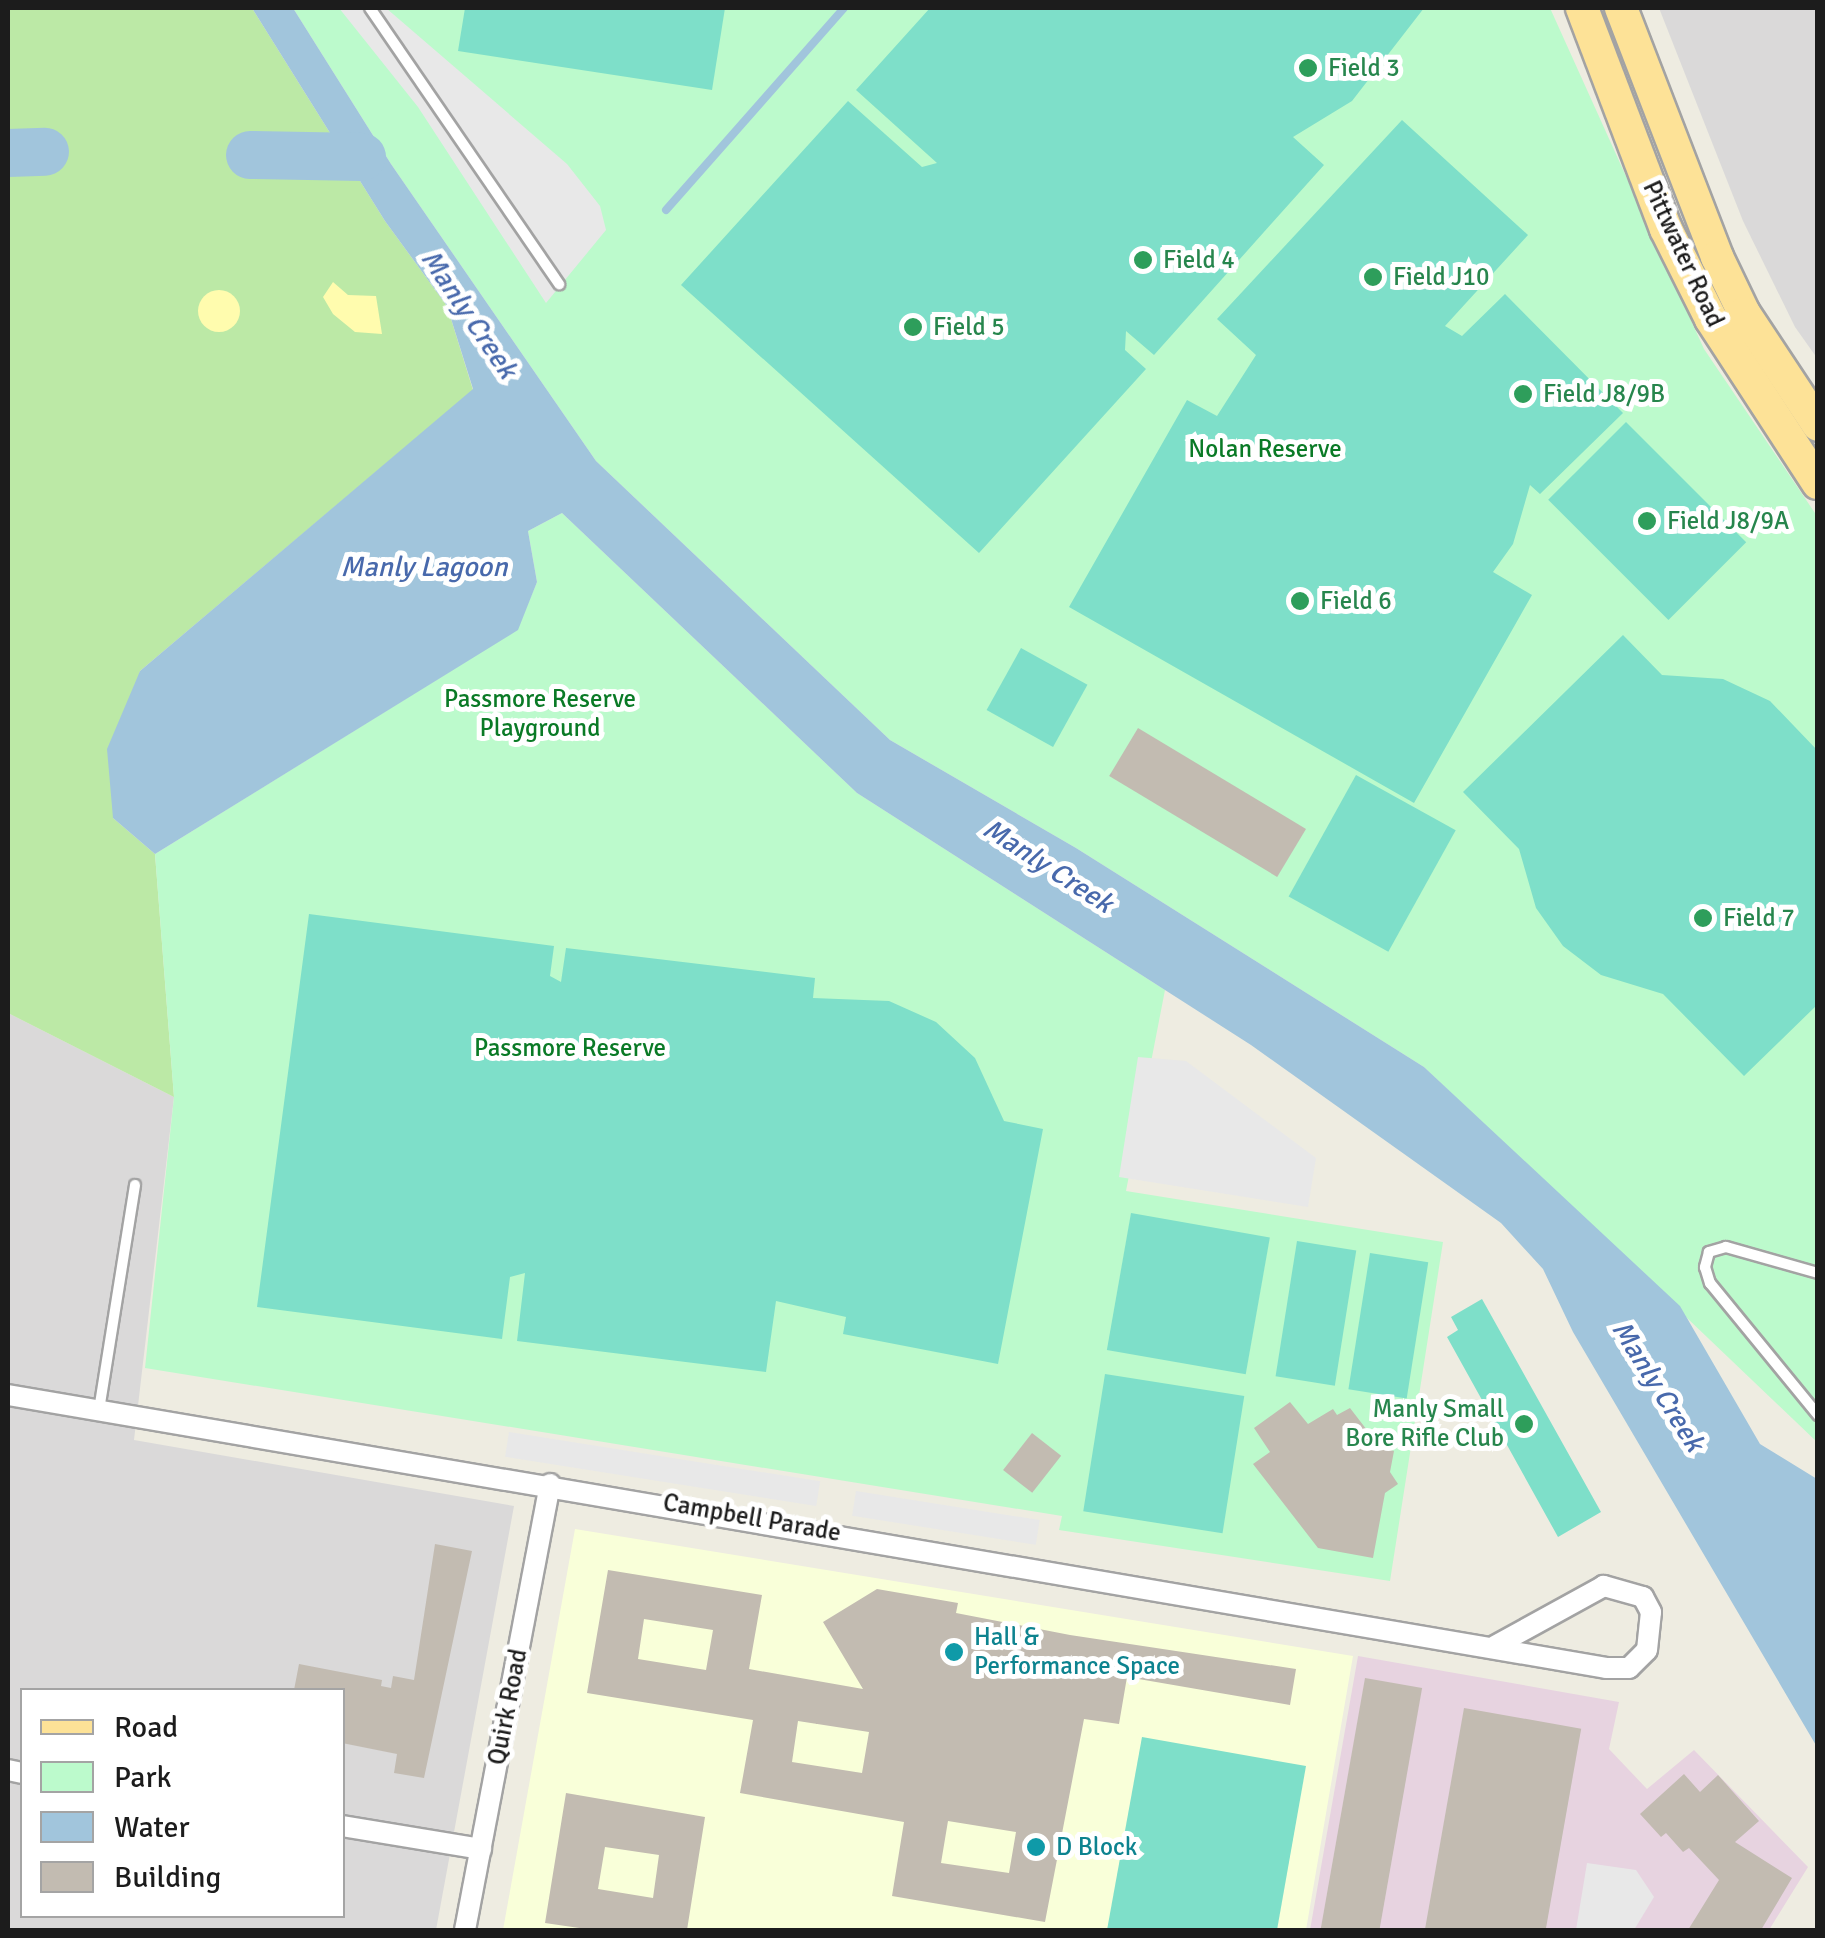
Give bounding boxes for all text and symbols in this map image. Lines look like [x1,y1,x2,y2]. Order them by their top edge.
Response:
place label: Field 3 [1328,53,1400,83]
marker: Field 3 [1297,57,1319,79]
street label: Pittwater Road [1636,176,1730,332]
water label: Manly Creek [414,243,524,385]
place label: Field 4 [1163,245,1235,275]
marker: Field 4 [1132,249,1154,271]
place label: Field J10 [1393,262,1489,292]
marker: Field J10 [1362,266,1384,288]
place label: Field 5 [933,312,1005,342]
marker: Field 5 [902,316,924,338]
place label: Field J8/9B [1543,379,1665,409]
marker: Field J8/9B [1512,383,1534,405]
park label: Nolan Reserve [1188,434,1342,464]
place label: Field J8/9A [1667,506,1789,536]
marker: Field J8/9A [1636,510,1658,532]
water label: Manly Lagoon [341,550,507,584]
place label: Field 6 [1320,586,1392,616]
marker: Field 6 [1289,590,1311,612]
park label: Passmore Reserve Playground [444,685,636,744]
water label: Manly Creek [977,812,1119,920]
place label: Field 7 [1723,903,1795,933]
marker: Field 7 [1692,907,1714,929]
park label: Passmore Reserve [474,1033,666,1063]
water label: Manly Creek [1605,1314,1711,1458]
place label: Manly Small Bore Rifle Club [1345,1395,1504,1454]
marker: Manly Small Bore Rifle Club [1513,1413,1535,1435]
street label: Campbell Parade [661,1488,843,1548]
place label: Hall & Performance Space [974,1623,1180,1682]
marker: Hall & Performance Space [943,1641,965,1663]
street label: Quirk Road [482,1647,534,1767]
legend [20,1688,345,1918]
text: Road [114,1709,178,1746]
text: Park [114,1759,172,1796]
text: Water [114,1809,190,1846]
place label: D Block [1056,1832,1137,1862]
marker: D Block [1025,1836,1047,1858]
text: Building [114,1859,221,1896]

